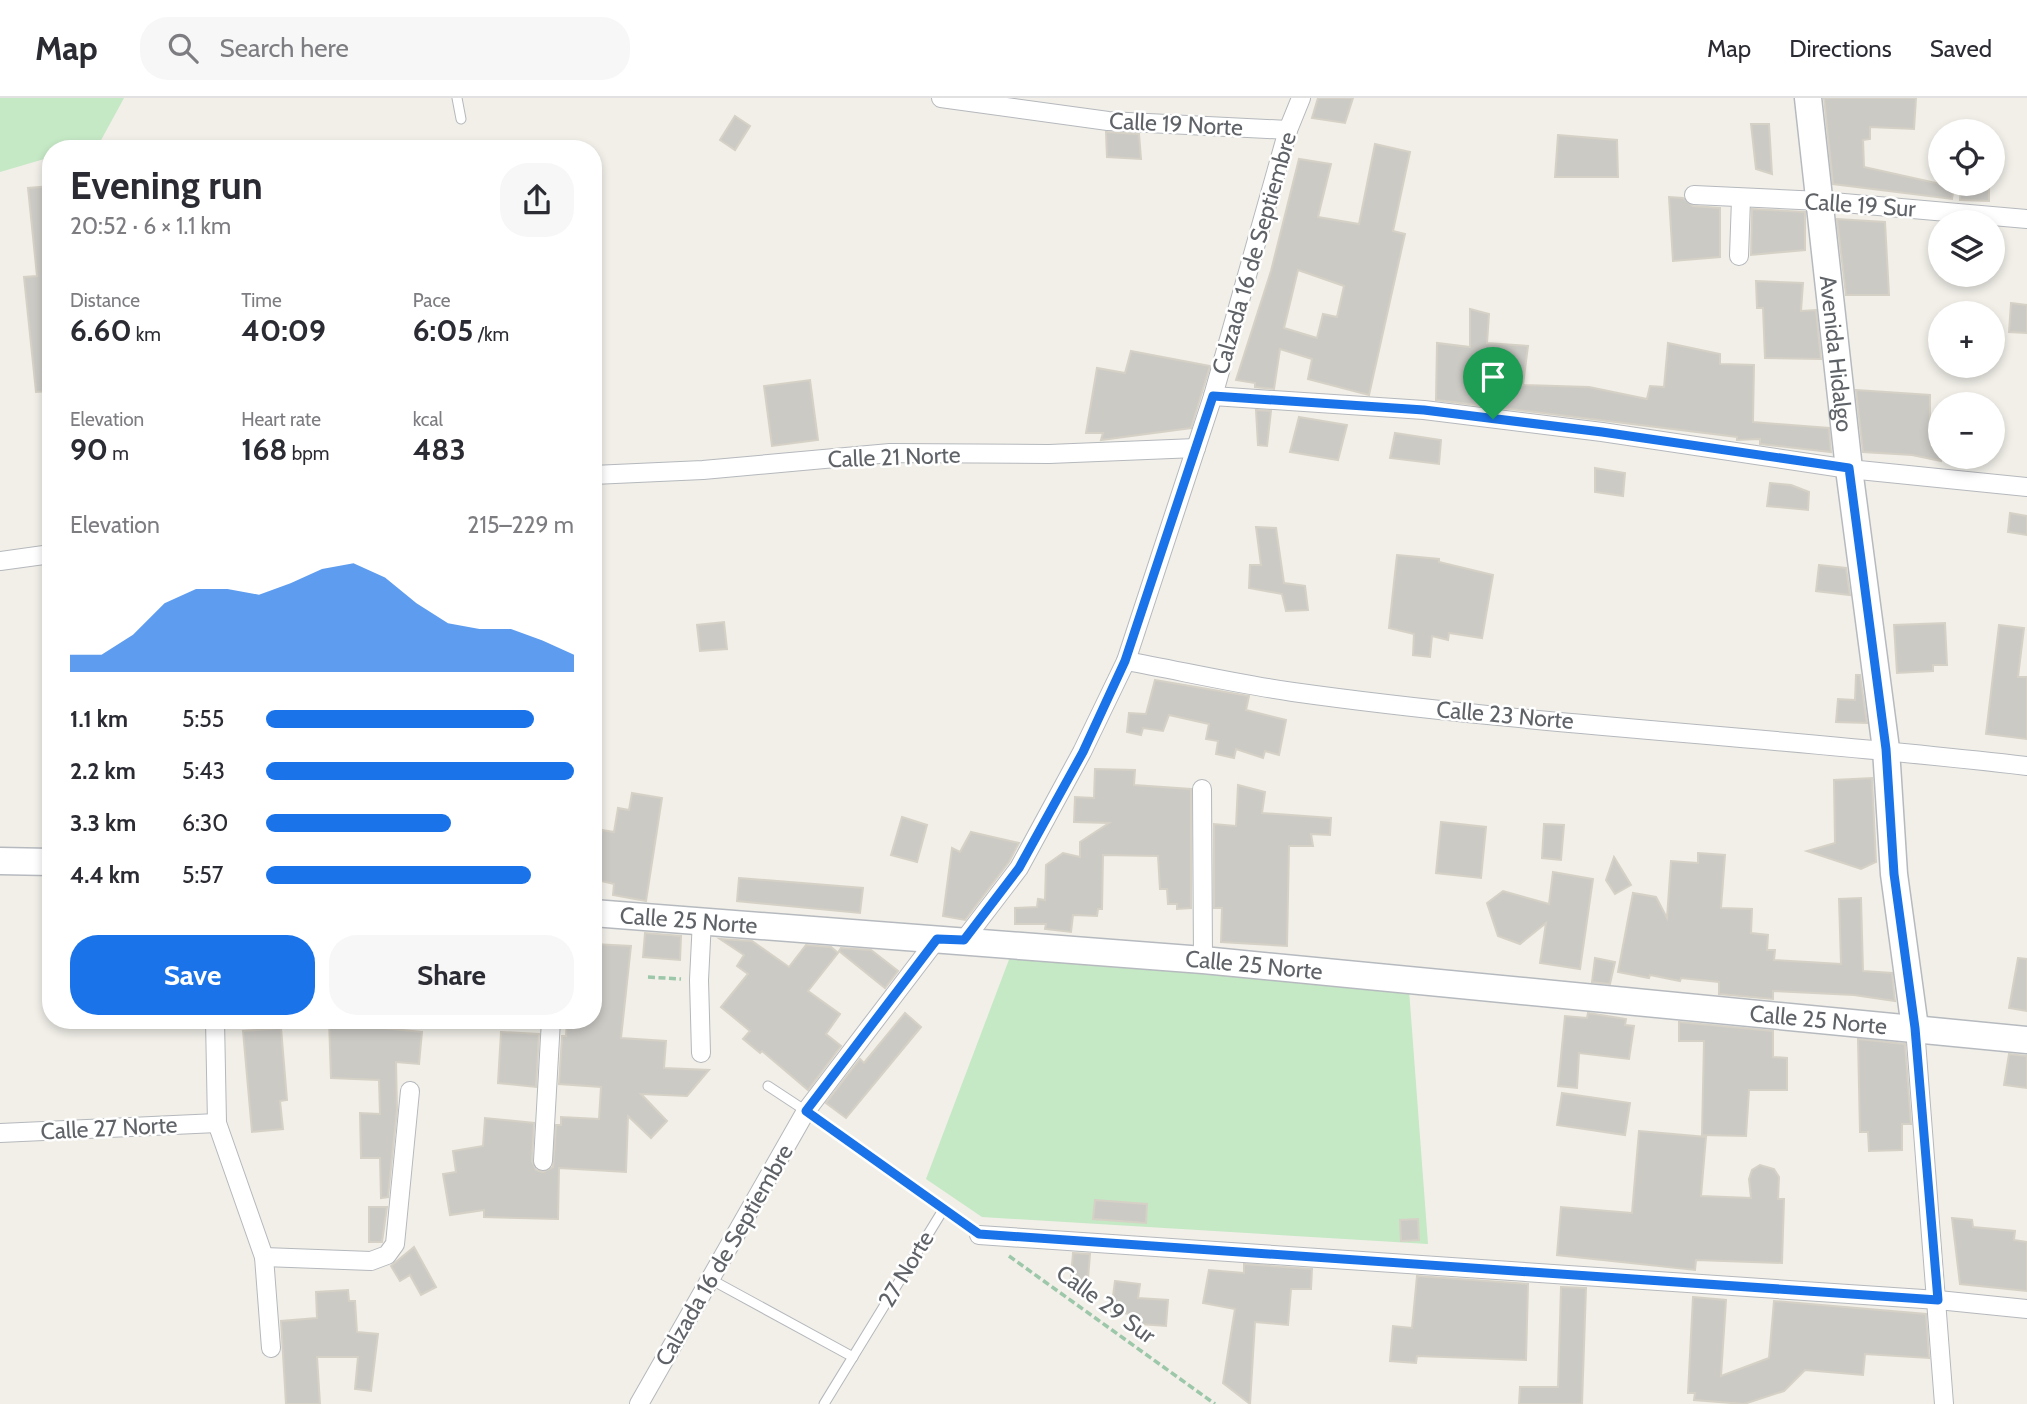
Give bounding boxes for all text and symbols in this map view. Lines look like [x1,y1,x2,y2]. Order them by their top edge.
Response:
search box [140,17,630,80]
text: Map [35,28,98,68]
icon: search [164,29,202,67]
text: Search here [220,32,349,64]
text: Map [1707,34,1751,63]
text: Directions [1789,34,1892,63]
text: Saved [1930,34,1992,63]
street label: Calle 19 Norte [1108,107,1244,141]
map controls [1928,119,2005,469]
button: locate [1928,119,2005,196]
street label: Calzada 16 de Septiembre [1206,128,1302,377]
text: Evening run [70,162,263,209]
button: share [500,163,574,237]
street label: Calle 19 Sur [1804,187,1917,223]
button: layers [1928,210,2005,287]
text: 20:52 · 6 × 1.1 km [70,212,231,240]
street label: Avenida Hidalgo [1814,274,1859,433]
text: Distance [70,289,140,312]
text: Time [241,289,282,312]
text: Pace [413,289,451,312]
button: + [1928,301,2005,378]
text: 6.60 [70,312,132,349]
text: 40:09 [241,312,326,349]
text: 6:05 [413,312,473,349]
text: km [132,323,161,346]
text: /km [473,323,509,346]
pin [1463,347,1523,419]
icon: arrive [1474,358,1512,396]
button: − [1928,392,2005,469]
text: Elevation [70,408,144,431]
text: Heart rate [241,408,321,431]
text: kcal [413,408,443,431]
text: 90 [70,431,108,468]
text: 168 [241,431,287,468]
text: 483 [413,431,466,468]
street label: Calle 21 Norte [827,441,961,473]
text: m [108,442,129,465]
text: bpm [287,442,329,465]
text: Elevation [70,511,160,539]
text: 215–229 m [467,511,574,539]
street label: Calle 23 Norte [1435,695,1575,735]
text: 1.1 km [70,705,128,733]
text: 5:55 [182,705,224,733]
text: 2.2 km [70,757,136,785]
text: 5:43 [182,757,225,785]
text: 3.3 km [70,809,136,837]
text: 6:30 [182,809,228,837]
text: 4.4 km [70,861,140,889]
text: 5:57 [182,861,223,889]
street label: Calle 25 Norte [619,901,759,940]
button: Save [70,935,315,1015]
button: Share [329,935,574,1015]
street label: Calle 25 Norte [1184,945,1324,986]
street label: Calle 25 Norte [1748,999,1889,1040]
street label: Calle 27 Norte [40,1110,178,1146]
street label: Calzada 16 de Septiembre [649,1139,799,1371]
street label: 27 Norte [872,1226,940,1312]
street label: Calle 29 Sur [1051,1259,1162,1350]

